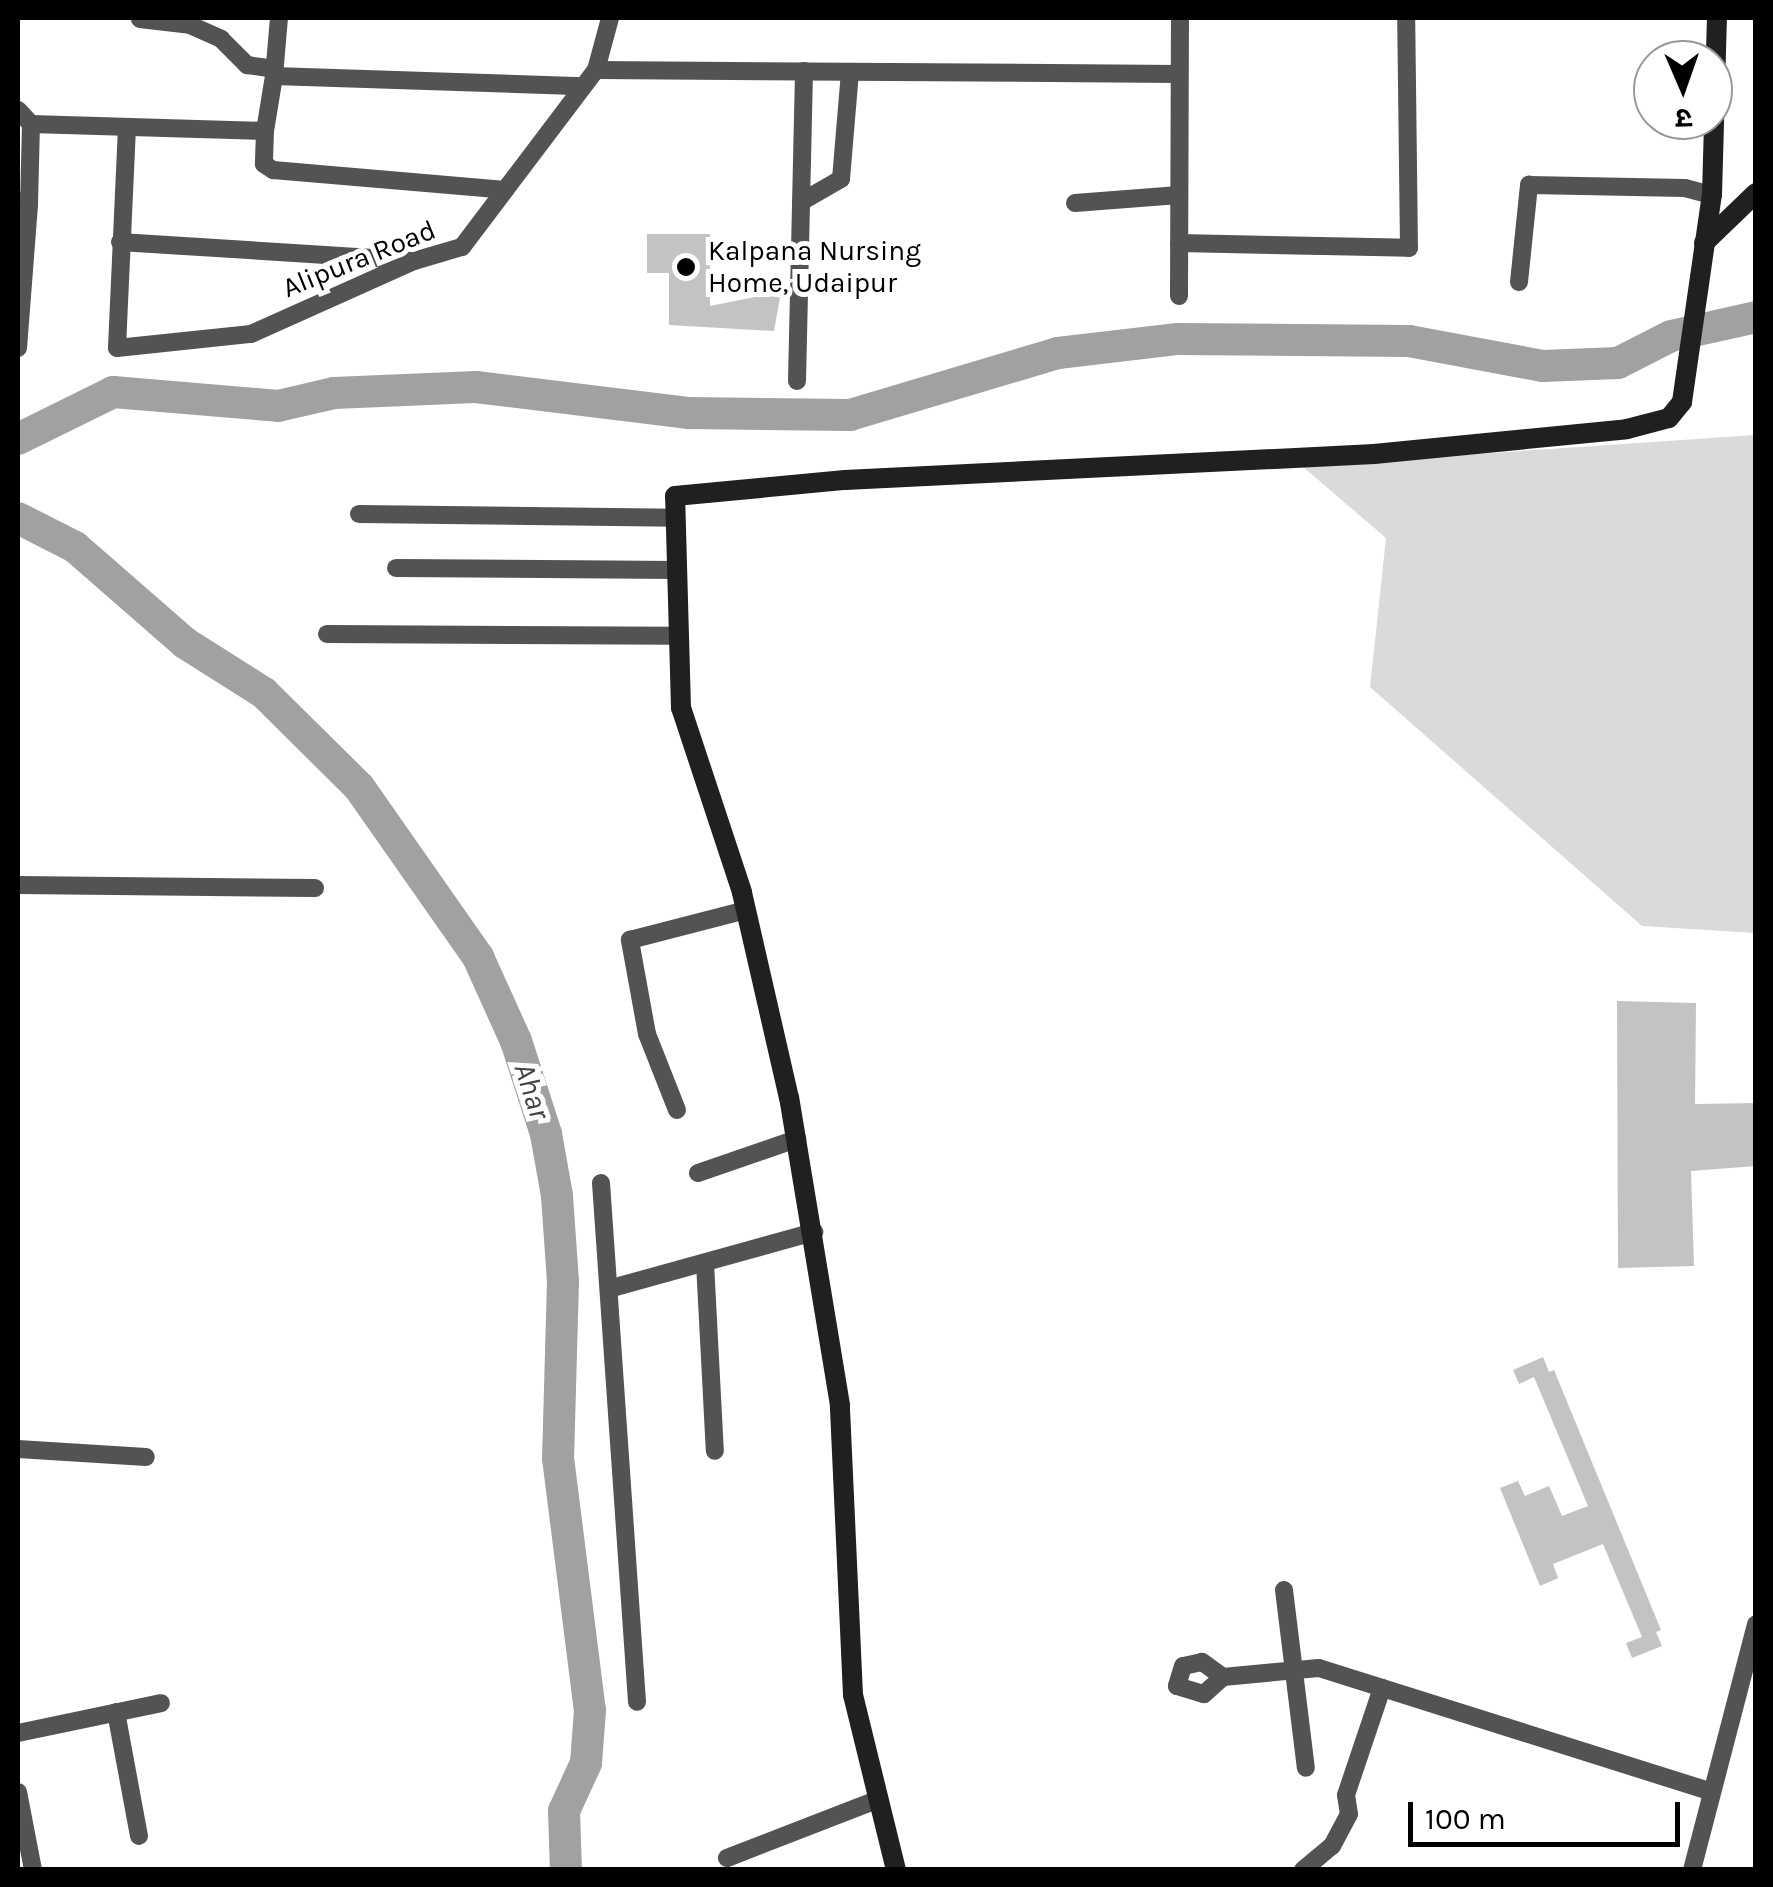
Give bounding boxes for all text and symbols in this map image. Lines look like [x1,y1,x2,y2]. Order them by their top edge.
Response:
north arrow [1633,40,1733,140]
text: उ [1675,102,1693,135]
street label: Alipura Road [277,213,441,305]
place label: Kalpana Nursing Home, Udaipur [708,234,921,300]
marker: Kalpana Nursing Home, Udaipur [673,254,699,280]
water label: Ahar [506,1058,558,1124]
scale bar [1413,1782,1686,1844]
text: 100 m [1425,1801,1506,1837]

